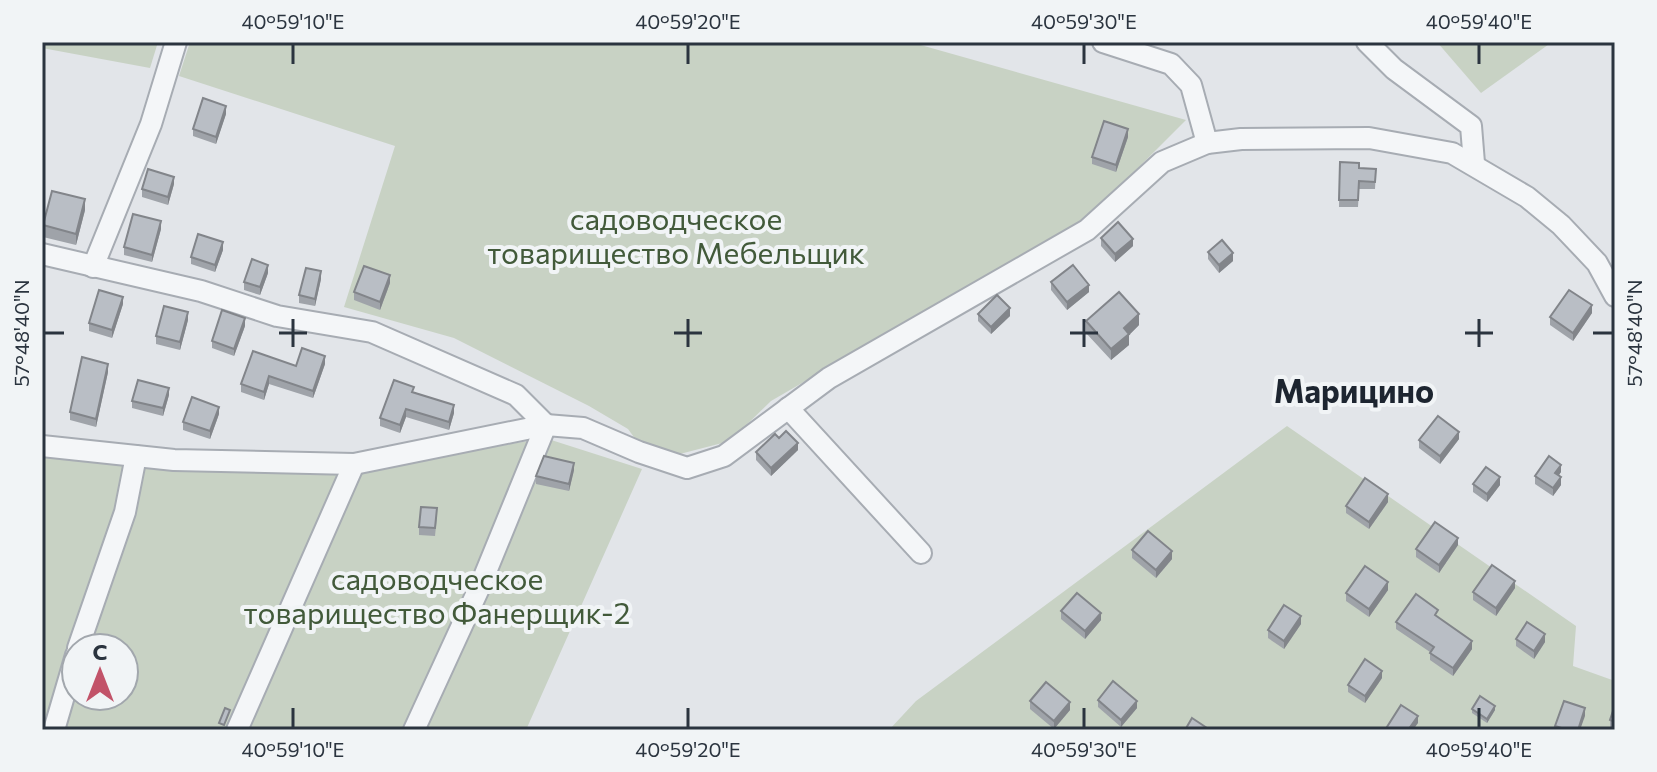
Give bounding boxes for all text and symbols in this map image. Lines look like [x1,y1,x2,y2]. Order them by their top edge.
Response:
text: 40°59'10"E [242,9,345,33]
text: 40°59'20"E [635,9,741,33]
text: 40°59'30"E [1031,9,1137,33]
text: 40°59'40"E [1426,9,1532,33]
park label: садоводческое товарищество Мебельщик [487,199,865,270]
text: 57°48'40"N [9,279,33,387]
text: 57°48'40"N [1622,279,1646,387]
district label: Марицино [1274,370,1434,410]
park label: садоводческое товарищество Фанерщик-2 [244,559,630,630]
north arrow [60,632,140,712]
text: С [92,638,108,665]
text: 40°59'10"E [242,737,345,761]
text: 40°59'20"E [635,737,741,761]
text: 40°59'30"E [1031,737,1137,761]
text: 40°59'40"E [1426,737,1532,761]

